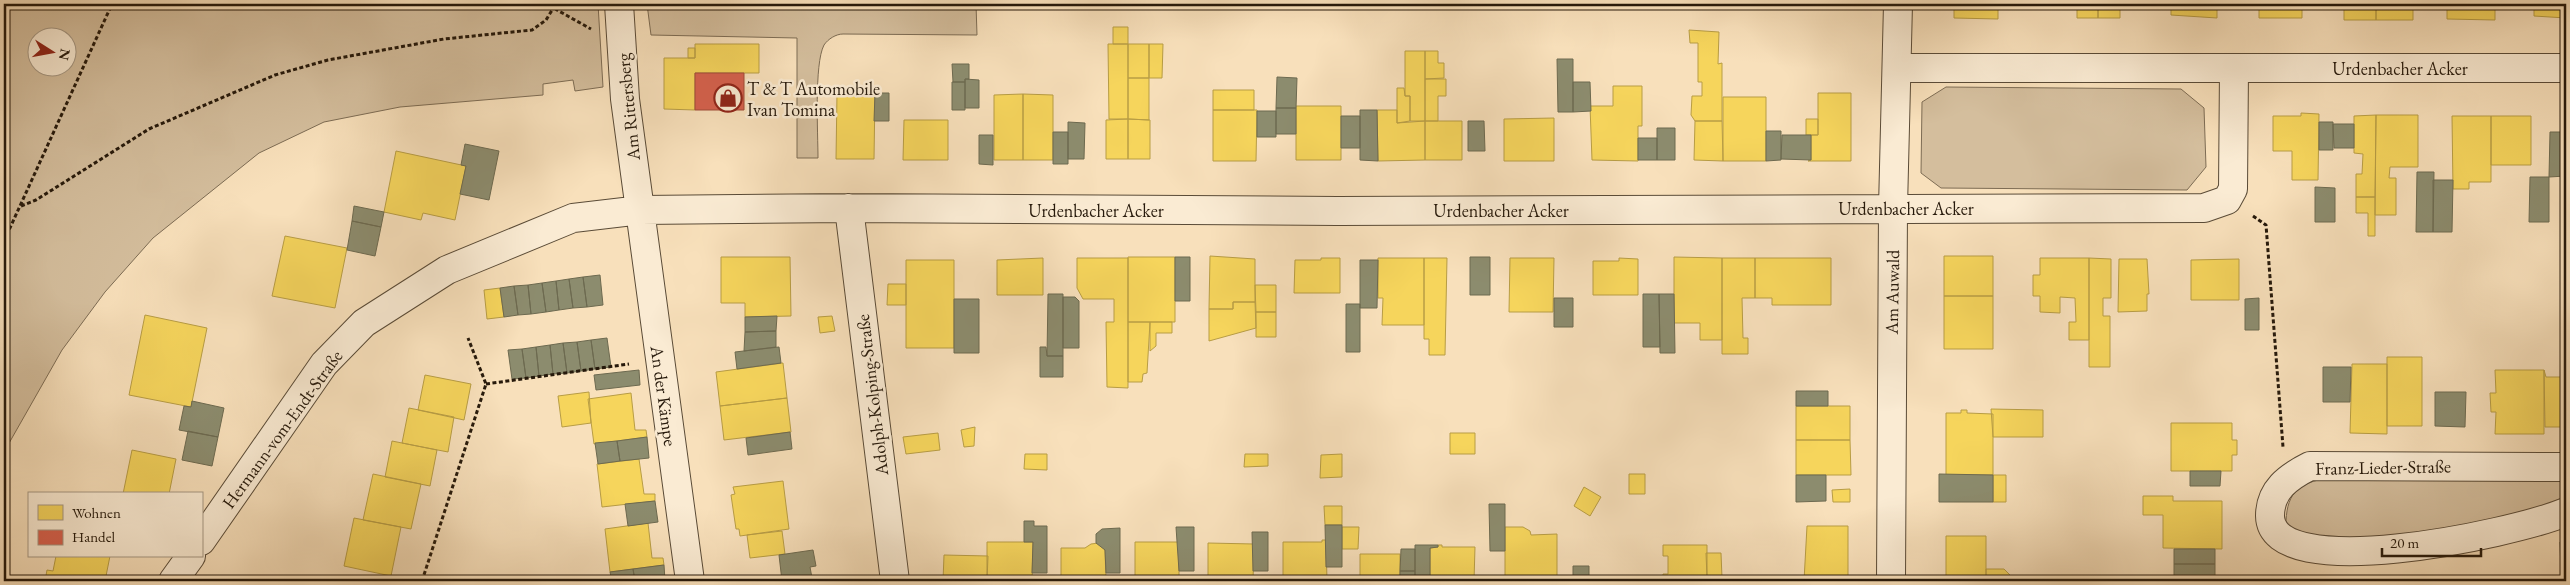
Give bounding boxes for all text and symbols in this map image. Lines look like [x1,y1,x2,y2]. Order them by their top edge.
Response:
north arrow [28,28,78,78]
text: N [55,47,75,62]
street label: Am Rittersberg [611,52,645,163]
street label: Urdenbacher Acker [2332,57,2468,80]
place label: T & T Automobile Ivan Tomina [747,77,880,121]
shop icon: T & T Automobile Ivan Tomina [713,83,743,113]
street label: Urdenbacher Acker [1838,197,1974,220]
street label: Urdenbacher Acker [1028,199,1164,222]
street label: Urdenbacher Acker [1433,199,1569,222]
street label: Am Auwald [1880,249,1904,336]
street label: Adolph-Kolping-Straße [851,313,893,478]
street label: An der Kämpe [645,343,682,448]
street label: Hermann-vom-Endt-Straße [217,345,347,513]
street label: Franz-Lieder-Straße [2315,454,2451,480]
legend [28,492,202,558]
text: Wohnen [72,503,121,522]
scale bar [2382,525,2481,557]
text: Handel [72,527,115,546]
text: 20 m [2390,533,2419,552]

